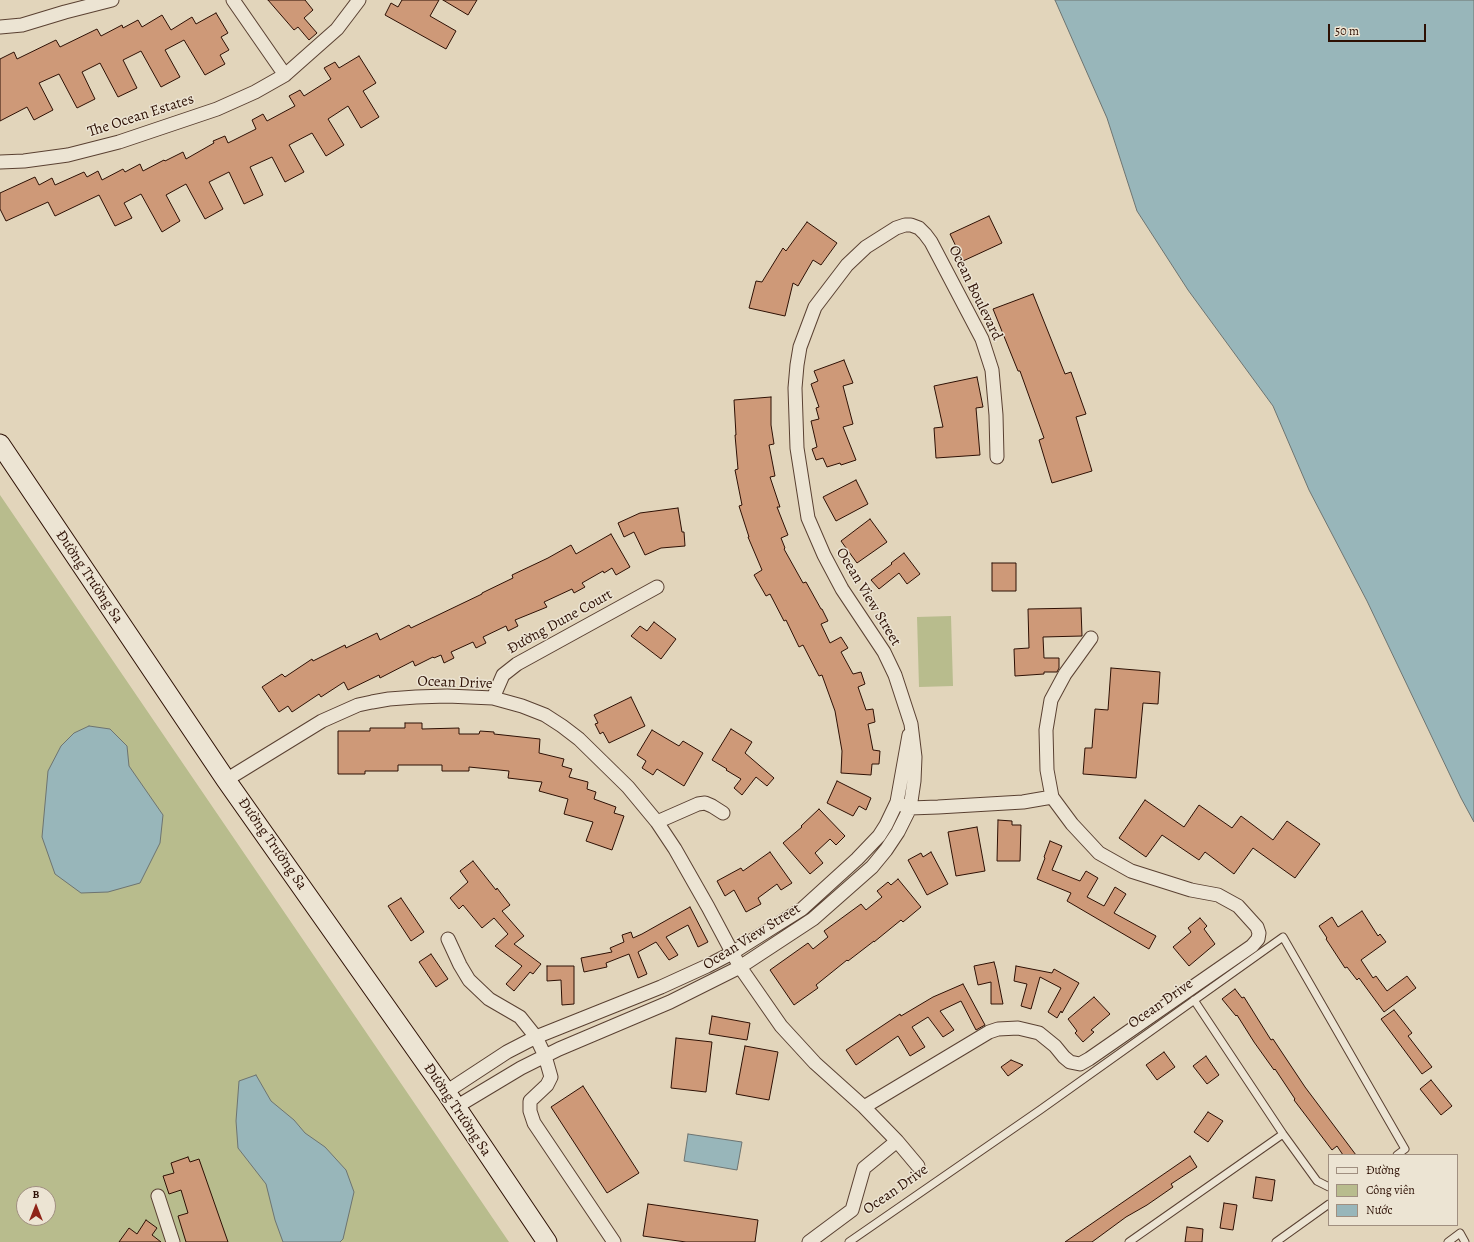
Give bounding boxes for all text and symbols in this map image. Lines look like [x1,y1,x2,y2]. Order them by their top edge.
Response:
scale bar [1330,16,1428,42]
text: 50 m [1335,23,1359,39]
street label: The Ocean Estates [86,90,196,142]
street label: Ocean Boulevard [944,243,1006,343]
street label: Đường Trường Sa [51,527,127,627]
street label: Ocean View Street [832,545,904,649]
street label: Đường Dune Court [504,586,616,658]
street label: Ocean Drive [417,673,493,693]
street label: Đường Trường Sa [234,794,310,894]
street label: Ocean View Street [700,900,804,974]
street label: Ocean Drive [1125,975,1197,1033]
street label: Đường Trường Sa [419,1060,495,1160]
legend [1328,1154,1458,1226]
street label: Ocean Drive [860,1161,932,1219]
text: Đường [1366,1162,1400,1178]
text: Công viên [1366,1182,1415,1198]
north arrow [16,1186,56,1226]
text: B [33,1187,39,1202]
text: Nước [1366,1202,1393,1218]

